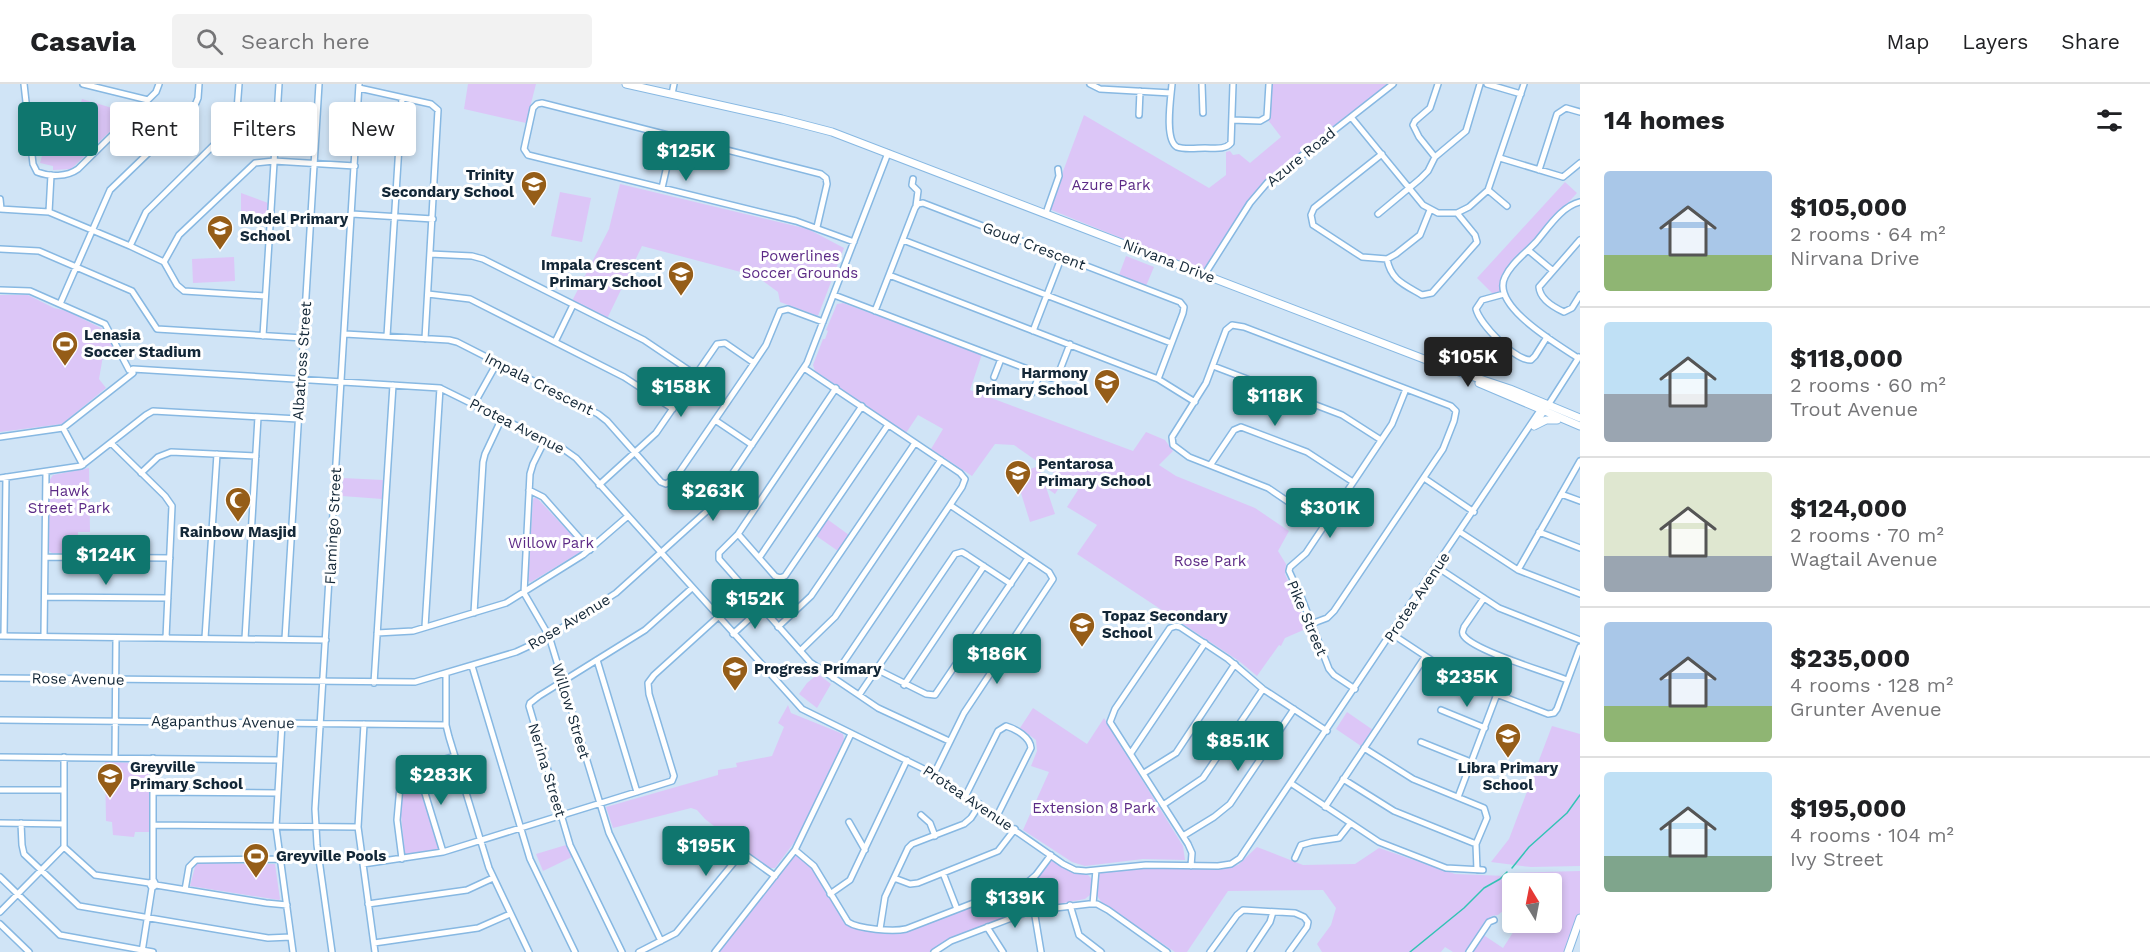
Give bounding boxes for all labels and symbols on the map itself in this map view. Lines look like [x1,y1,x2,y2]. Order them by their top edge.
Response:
street label: Azure Road [1263,124,1339,190]
pin: $125K [644,131,728,182]
place label: Trinity Secondary School [382,166,515,201]
school or university icon: Trinity Secondary School [519,169,549,207]
park label: Azure Park [1071,176,1151,194]
place label: Model Primary School [240,210,349,245]
school or university icon: Model Primary School [205,213,235,251]
street label: Goud Crescent [980,218,1089,274]
street label: Nirvana Drive [1120,235,1218,287]
park label: Powerlines Soccer Grounds [742,247,858,282]
place label: Impala Crescent Primary School [541,256,662,291]
school or university icon: Impala Crescent Primary School [666,259,696,297]
street label: Albatross Street [289,300,315,421]
place label: Lenasia Soccer Stadium [84,326,201,361]
sports icon: Lenasia Soccer Stadium [50,329,80,367]
pin: $105K [1426,337,1510,388]
street label: Impala Crescent [482,349,597,420]
place label: Harmony Primary School [975,364,1089,399]
pin: $158K [639,367,723,418]
school or university icon: Harmony Primary School [1092,367,1122,405]
pin: $118K [1233,376,1317,427]
street label: Protea Avenue [466,394,568,458]
place label: Pentarosa Primary School [1038,455,1151,490]
school or university icon: Pentarosa Primary School [1003,458,1033,496]
street label: Flamingo Street [321,466,345,585]
pin: $263K [671,471,755,522]
park label: Hawk Street Park [28,482,111,517]
mosque icon: Rainbow Masjid [223,485,253,523]
pin: $301K [1288,488,1372,539]
place label: Rainbow Masjid [180,523,296,541]
park label: Willow Park [508,534,594,552]
pin: $124K [64,535,148,586]
street label: Protea Avenue [1380,549,1454,645]
park label: Rose Park [1174,552,1247,570]
street label: Pike Street [1283,578,1331,659]
pin: $152K [713,579,797,630]
street label: Rose Avenue [525,590,613,654]
place label: Topaz Secondary School [1102,607,1228,642]
school or university icon: Topaz Secondary School [1067,610,1097,648]
pin: $186K [955,634,1039,685]
school or university icon: Progress Primary [720,654,750,692]
pin: $235K [1425,657,1509,708]
place label: Progress Primary [754,660,882,678]
street label: Willow Street [548,661,594,762]
street label: Rose Avenue [31,669,125,689]
street label: Agapanthus Avenue [151,712,295,732]
street label: Nerina Street [524,721,570,820]
pin: $85.1K [1189,721,1287,772]
school or university icon: Libra Primary School [1493,721,1523,759]
pin: $283K [399,755,483,806]
place label: Greyville Primary School [130,758,243,793]
place label: Libra Primary School [1458,759,1559,794]
school or university icon: Greyville Primary School [95,761,125,799]
street label: Protea Avenue [920,761,1016,835]
park label: Extension 8 Park [1032,799,1156,817]
pin: $195K [664,826,748,877]
sports icon: Greyville Pools [241,841,271,879]
place label: Greyville Pools [276,847,386,865]
north arrow [1502,873,1562,933]
pin: $139K [973,878,1057,929]

